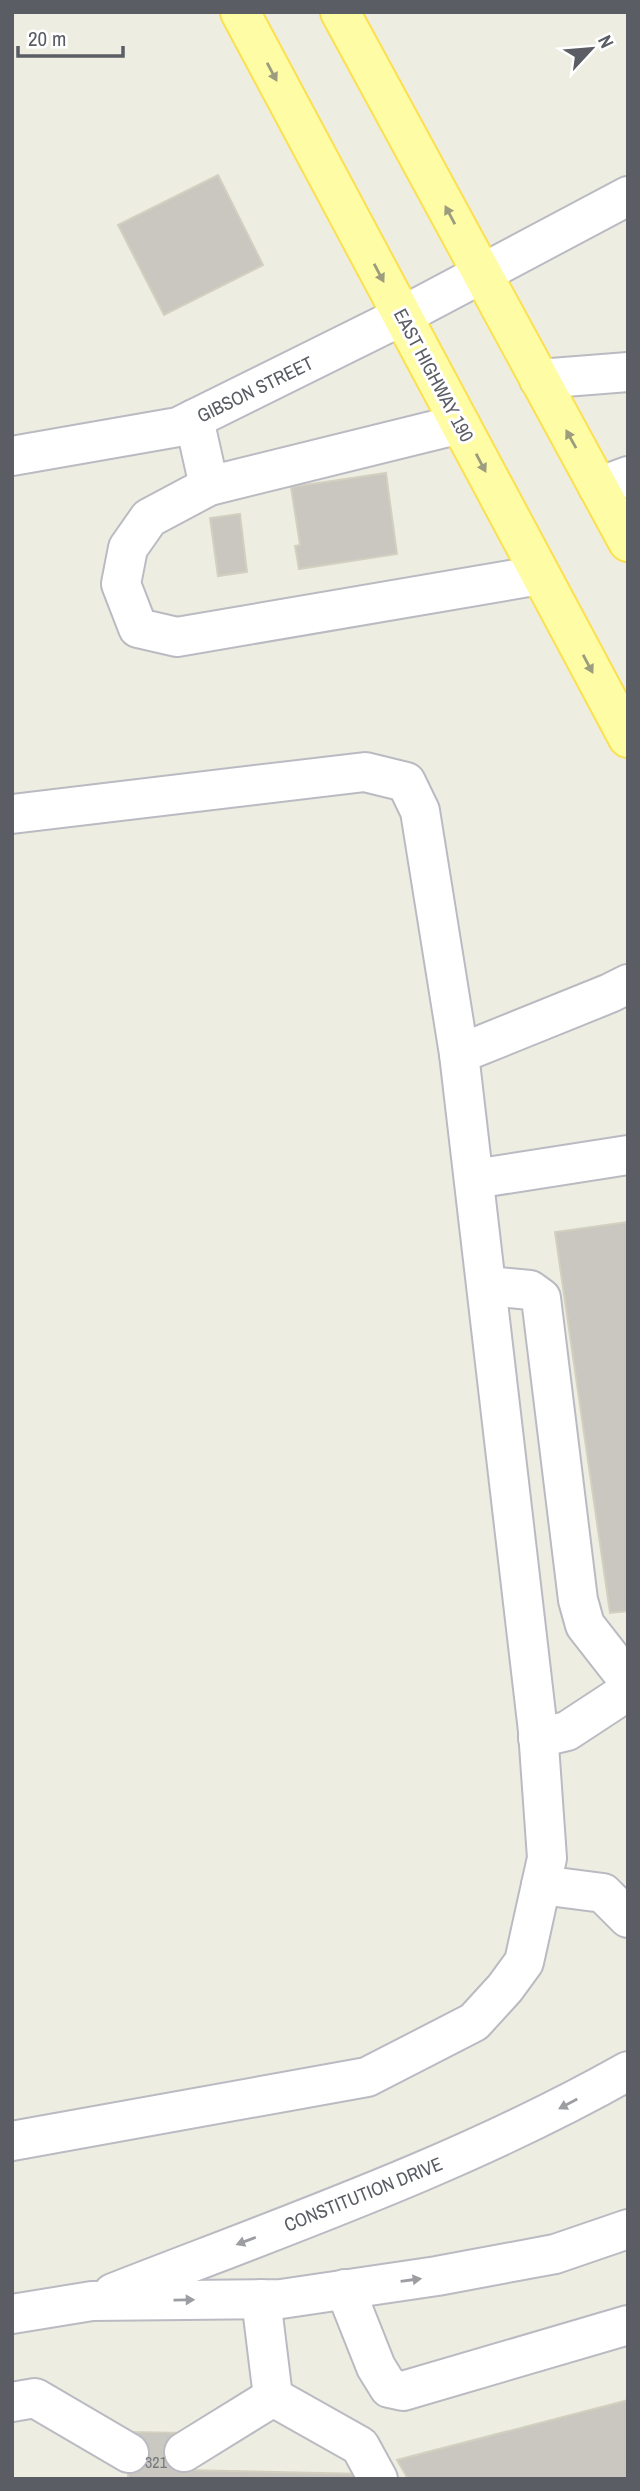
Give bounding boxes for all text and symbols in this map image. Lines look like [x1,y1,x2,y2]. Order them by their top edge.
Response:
scale bar [18,14,122,58]
north arrow [556,14,626,84]
text: 20 m [28,24,66,53]
text: N [592,31,620,52]
one-way arrow [266,63,278,82]
one-way arrow [444,205,456,224]
one-way arrow [374,263,385,283]
street label: EAST HIGHWAY 190 [388,304,480,446]
street label: GIBSON STREET [192,349,318,428]
one-way arrow [566,429,577,449]
one-way arrow [475,453,487,473]
one-way arrow [582,654,594,674]
one-way arrow [558,2098,578,2110]
street label: CONSTITUTION DRIVE [280,2150,446,2238]
one-way arrow [236,2235,257,2246]
one-way arrow [400,2274,422,2285]
one-way arrow [174,2294,196,2306]
house number: 321 [145,2451,168,2473]

